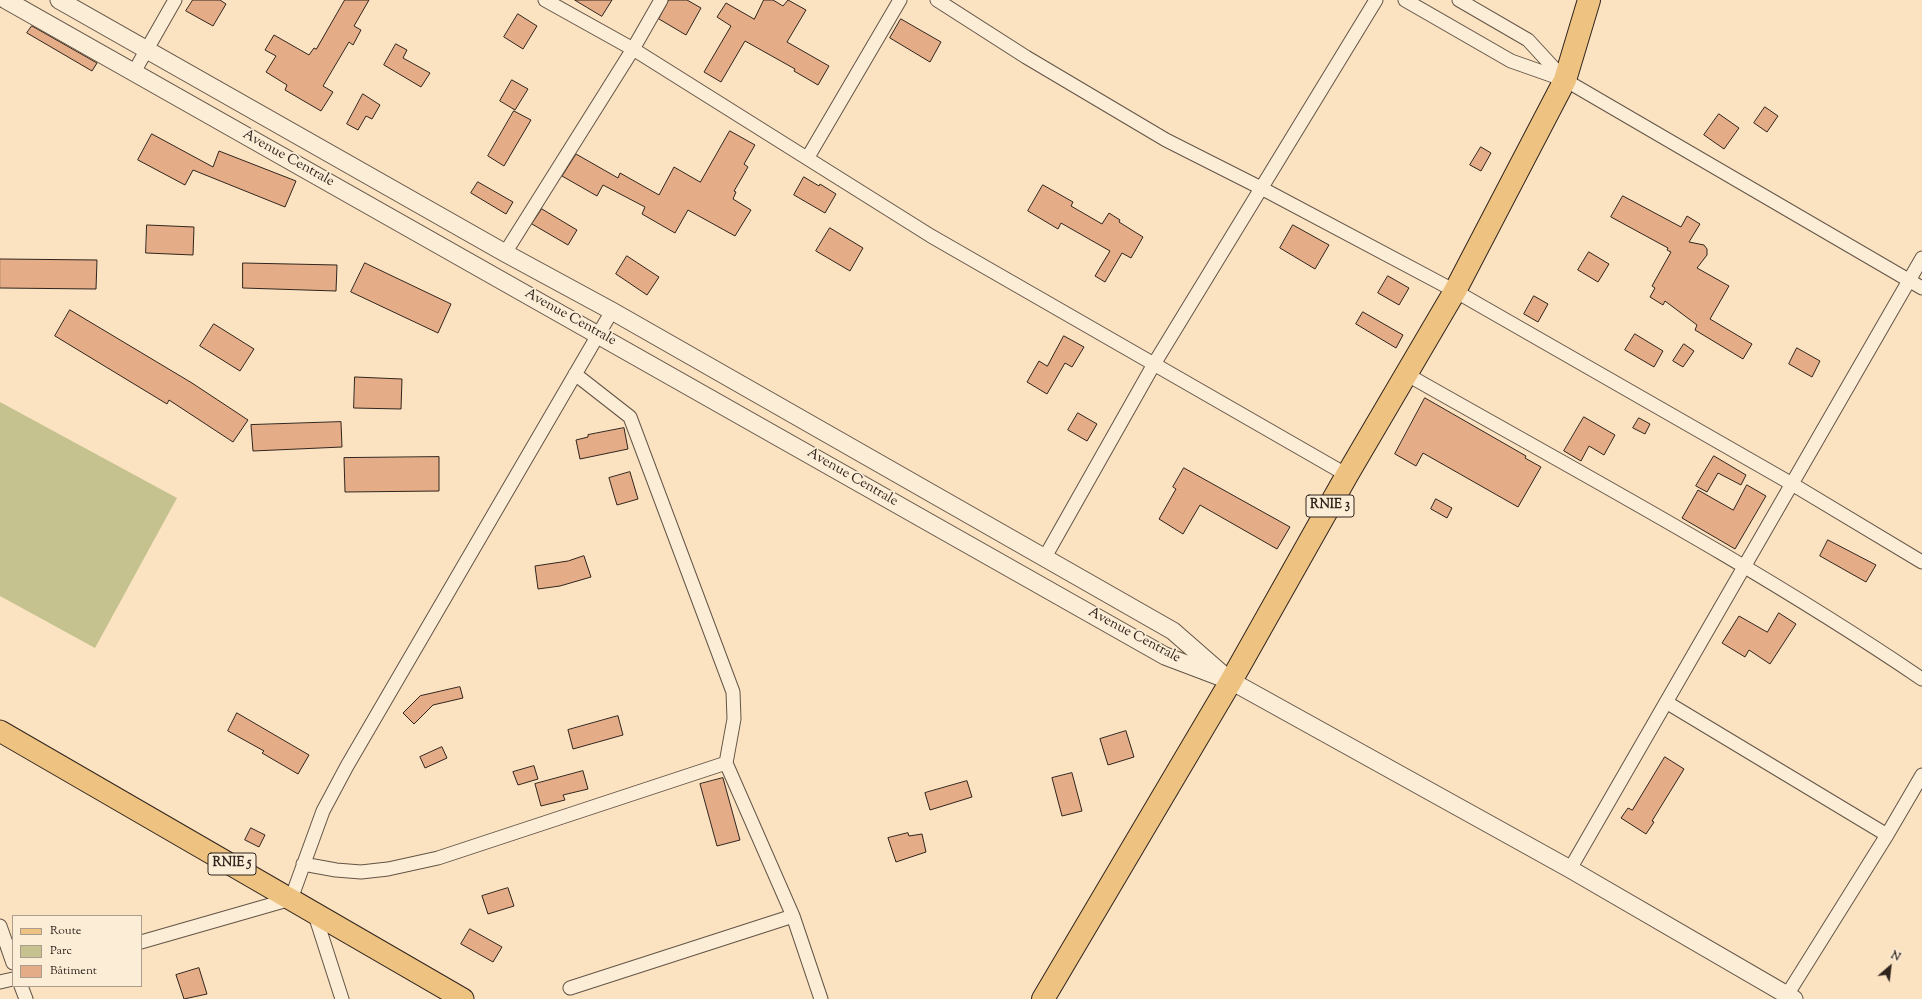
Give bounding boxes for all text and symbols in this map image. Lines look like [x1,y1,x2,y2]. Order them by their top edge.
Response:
street label: Avenue Centrale [239,127,337,191]
street label: Avenue Centrale [521,286,619,350]
street label: Avenue Centrale [804,445,900,511]
road number: RNIE 3 [1306,495,1354,517]
street label: Avenue Centrale [1085,605,1183,667]
road number: RNIE 5 [208,853,256,875]
legend [12,915,142,987]
text: Route [50,922,81,940]
text: Parc [50,942,72,960]
north arrow [1870,947,1910,987]
text: N [1888,947,1903,966]
text: Bâtiment [50,962,97,980]

